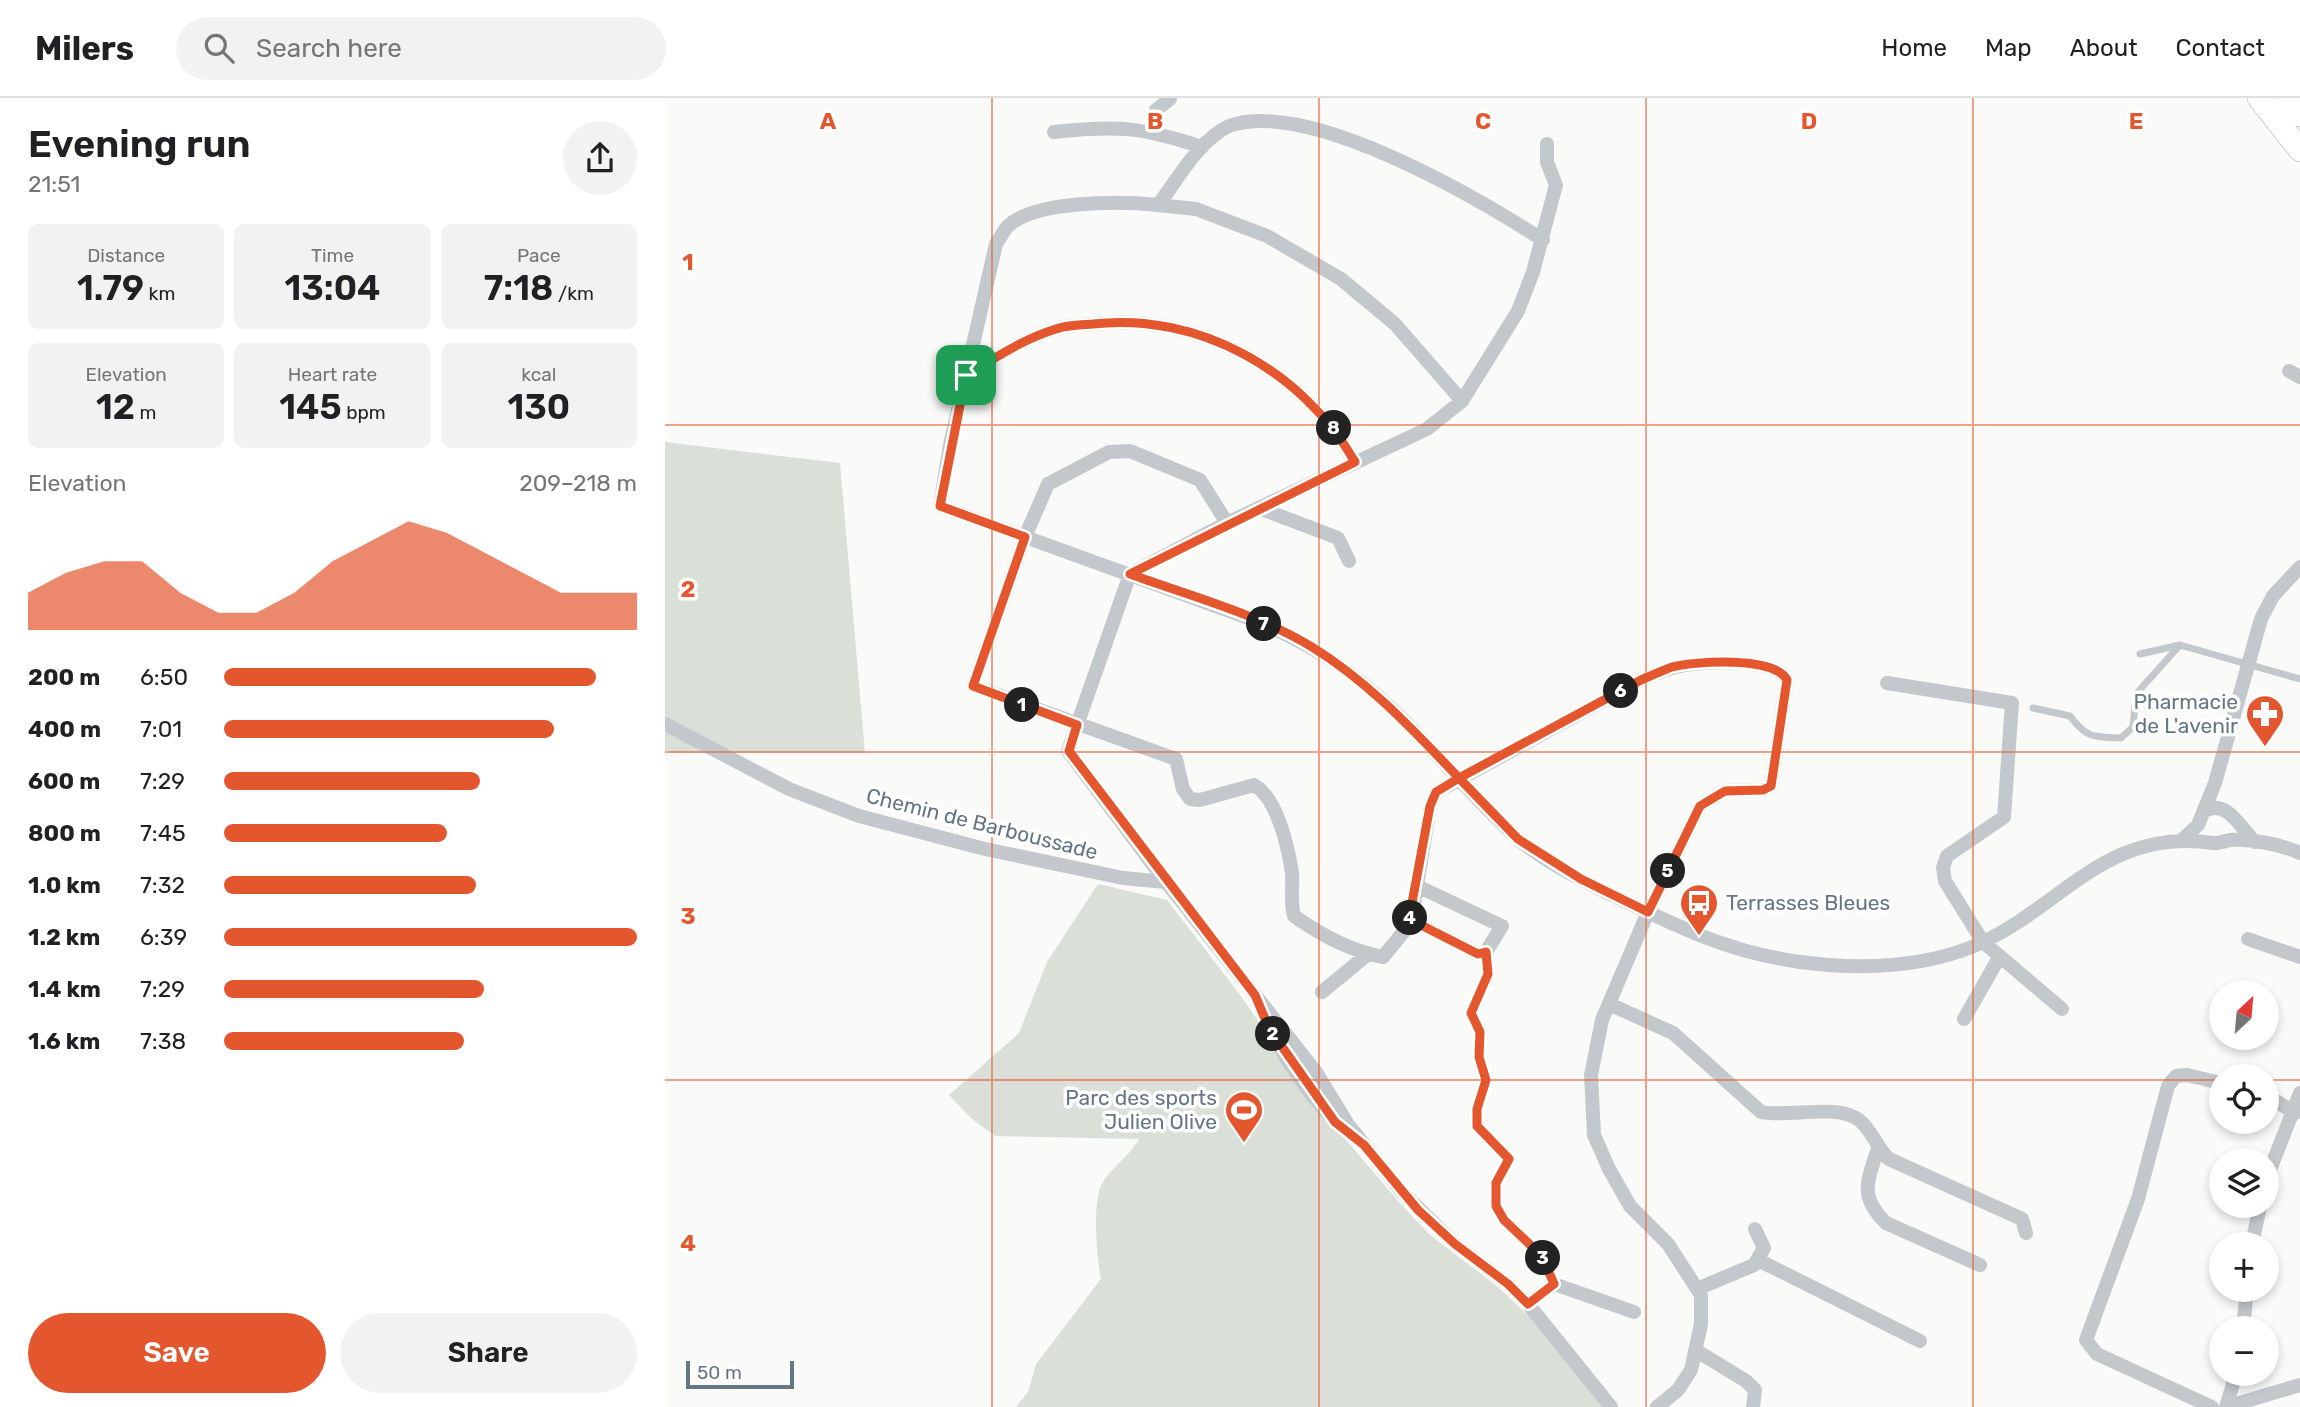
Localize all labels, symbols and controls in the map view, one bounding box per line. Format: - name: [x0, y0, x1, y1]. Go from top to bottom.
- search box: [176, 17, 666, 80]
- text: Milers: [35, 29, 134, 68]
- icon: search: [200, 29, 238, 67]
- text: Search here: [256, 33, 402, 64]
- text: Home: [1881, 34, 1947, 62]
- text: Map: [1985, 34, 2032, 62]
- text: About: [2070, 34, 2138, 62]
- text: Contact: [2176, 34, 2265, 62]
- text: A: [820, 107, 837, 135]
- text: B: [1147, 107, 1163, 135]
- text: C: [1475, 107, 1491, 135]
- text: D: [1801, 107, 1817, 135]
- text: E: [2129, 107, 2143, 135]
- text: Evening run: [28, 121, 251, 167]
- button: share: [563, 121, 637, 195]
- text: 21:51: [28, 170, 80, 198]
- text: Distance: [87, 244, 165, 267]
- text: Time: [311, 244, 354, 267]
- text: Pace: [517, 244, 561, 267]
- text: 1: [682, 248, 694, 276]
- text: 1.79: [77, 267, 144, 309]
- text: 13:04: [285, 267, 380, 309]
- text: 7:18: [484, 267, 553, 309]
- text: km: [144, 282, 175, 305]
- text: /km: [553, 282, 594, 305]
- pin: [936, 345, 996, 405]
- icon: arrive: [947, 356, 985, 394]
- text: Elevation: [85, 363, 167, 386]
- text: Heart rate: [288, 363, 377, 386]
- text: kcal: [521, 363, 556, 386]
- text: 12: [96, 386, 135, 428]
- text: 145: [279, 386, 342, 428]
- text: 130: [507, 386, 570, 428]
- text: m: [135, 401, 156, 424]
- text: bpm: [342, 401, 386, 424]
- pin: 8: [1317, 410, 1351, 446]
- text: 8: [1327, 416, 1340, 439]
- text: Elevation: [28, 469, 127, 497]
- text: 209–218 m: [519, 469, 637, 497]
- text: 2: [681, 575, 695, 603]
- pin: 7: [1247, 606, 1281, 642]
- text: 7: [1258, 612, 1269, 635]
- text: 200 m: [28, 663, 100, 691]
- text: 6:50: [140, 663, 188, 691]
- pin: 6: [1604, 674, 1639, 708]
- text: 6: [1614, 679, 1627, 702]
- pin: 1: [1005, 688, 1039, 722]
- place label: Pharmacie de L'avenir: [2133, 689, 2238, 738]
- text: 1: [1017, 693, 1026, 716]
- pharmacy icon: Pharmacie de L'avenir: [2244, 693, 2286, 748]
- text: 400 m: [28, 715, 101, 743]
- text: 7:01: [140, 715, 182, 743]
- text: 600 m: [28, 767, 100, 795]
- text: 7:29: [140, 767, 185, 795]
- street label: Chemin de Barboussade: [864, 783, 1100, 864]
- text: 800 m: [28, 819, 101, 847]
- text: 7:45: [140, 819, 186, 847]
- pin: 5: [1651, 854, 1685, 888]
- text: 5: [1661, 859, 1674, 882]
- text: 1.0 km: [28, 871, 101, 899]
- text: 7:32: [140, 871, 185, 899]
- bus stop icon: Terrasses Bleues: [1678, 882, 1720, 937]
- place label: Terrasses Bleues: [1726, 890, 1890, 915]
- pin: 4: [1393, 900, 1427, 936]
- text: 3: [680, 902, 696, 930]
- text: 4: [1403, 906, 1416, 929]
- text: 1.2 km: [28, 923, 100, 951]
- text: 6:39: [140, 923, 187, 951]
- text: 1.4 km: [28, 975, 101, 1003]
- text: 7:29: [140, 975, 185, 1003]
- north arrow: [2209, 980, 2279, 1050]
- map controls: [2209, 980, 2279, 1386]
- pin: 2: [1255, 1016, 1291, 1052]
- text: 2: [1266, 1022, 1279, 1045]
- text: 1.6 km: [28, 1027, 100, 1055]
- text: 7:38: [140, 1027, 186, 1055]
- button: locate: [2209, 1064, 2279, 1134]
- place label: Parc des sports Julien Olive: [1065, 1085, 1217, 1134]
- sports icon: Parc des sports Julien Olive: [1223, 1089, 1265, 1144]
- button: layers: [2209, 1148, 2279, 1218]
- text: 4: [680, 1229, 696, 1257]
- button: +: [2209, 1232, 2279, 1302]
- pin: 3: [1525, 1240, 1561, 1276]
- text: 3: [1536, 1246, 1549, 1269]
- button: Save: [28, 1313, 326, 1393]
- button: Share: [340, 1313, 637, 1393]
- button: −: [2209, 1316, 2279, 1386]
- scale bar: [686, 1358, 795, 1390]
- text: 50 m: [697, 1361, 742, 1384]

